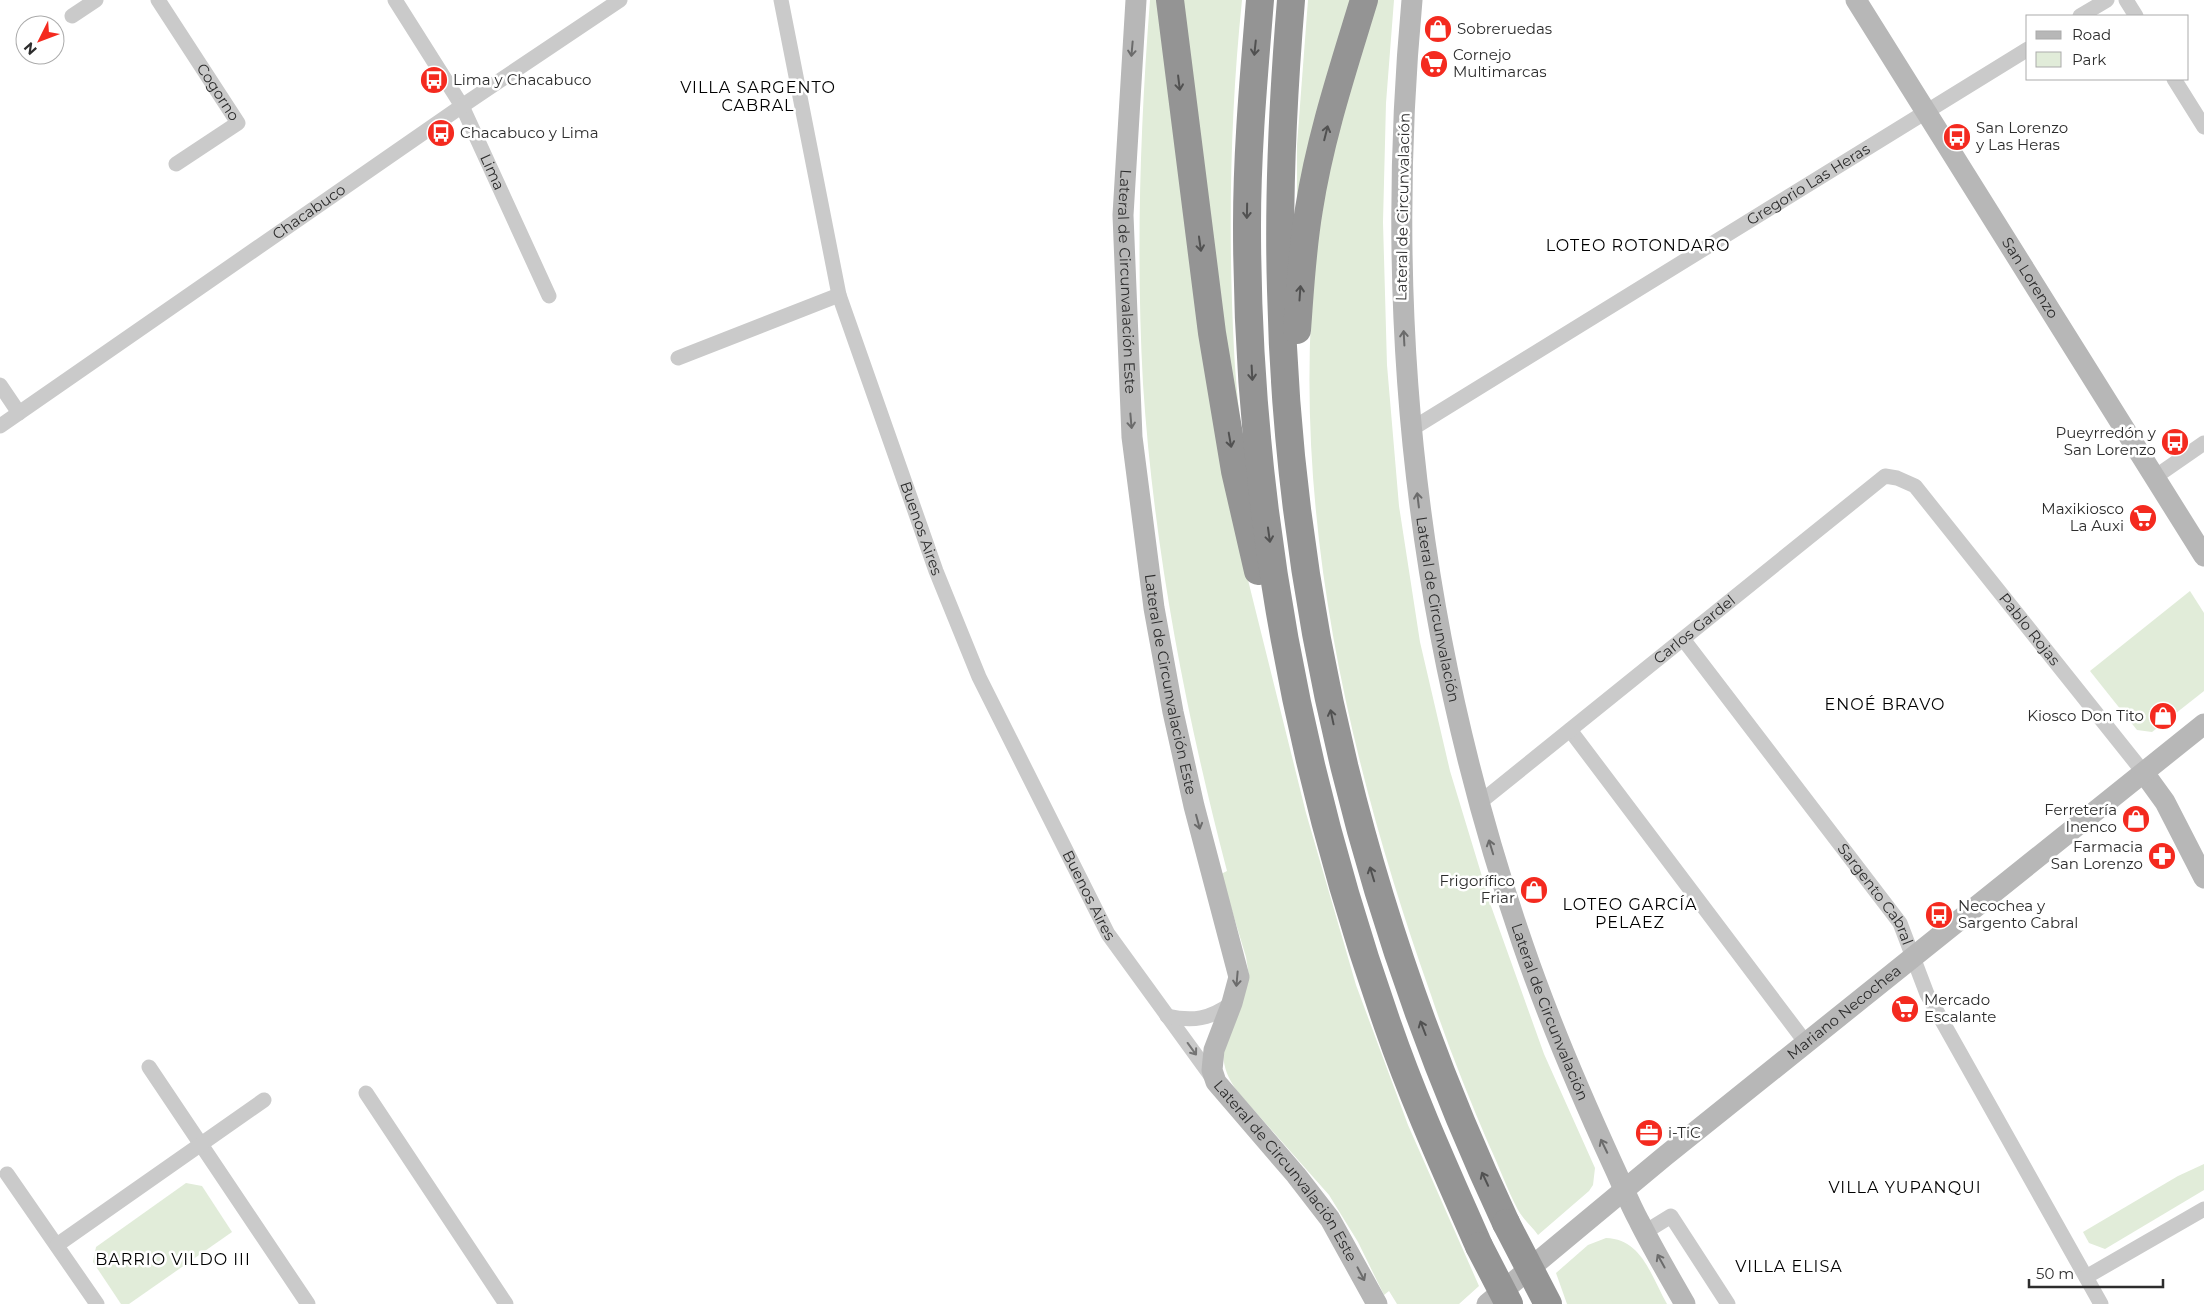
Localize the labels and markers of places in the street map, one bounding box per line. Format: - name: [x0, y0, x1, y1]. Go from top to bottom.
- shop icon: Sobreruedas: [1423, 14, 1453, 44]
- place label: Sobreruedas: [1457, 19, 1552, 38]
- place label: Cornejo Multimarcas: [1453, 45, 1547, 81]
- supermarket icon: Cornejo Multimarcas: [1419, 49, 1449, 79]
- bus stop icon: Lima y Chacabuco: [419, 65, 449, 95]
- place label: Lima y Chacabuco: [453, 70, 592, 89]
- bus stop icon: Chacabuco y Lima: [426, 118, 456, 148]
- place label: San Lorenzo y Las Heras: [1975, 118, 2068, 154]
- bus stop icon: San Lorenzo y Las Heras: [1942, 122, 1972, 152]
- place label: Chacabuco y Lima: [460, 123, 599, 142]
- place label: Pueyrredón y San Lorenzo: [2055, 423, 2157, 459]
- bus stop icon: Pueyrredón y San Lorenzo: [2160, 427, 2190, 457]
- place label: Maxikiosco La Auxi: [2041, 499, 2124, 535]
- supermarket icon: Maxikiosco La Auxi: [2128, 503, 2158, 533]
- shop icon: Kiosco Don Tito: [2148, 701, 2178, 731]
- place label: Kiosco Don Tito: [2027, 706, 2144, 725]
- place label: Ferretería Inenco: [2044, 800, 2117, 836]
- shop icon: Ferretería Inenco: [2121, 804, 2151, 834]
- place label: Farmacia San Lorenzo: [2051, 837, 2143, 873]
- pharmacy icon: Farmacia San Lorenzo: [2147, 841, 2177, 871]
- place label: Frigorífico Friar: [1439, 871, 1515, 907]
- shop icon: Frigorífico Friar: [1519, 875, 1549, 905]
- place label: Necochea y Sargento Cabral: [1958, 896, 2078, 932]
- bus stop icon: Necochea y Sargento Cabral: [1924, 900, 1954, 930]
- place label: Mercado Escalante: [1924, 990, 1996, 1026]
- supermarket icon: Mercado Escalante: [1890, 994, 1920, 1024]
- office icon: i-TiC: [1634, 1118, 1664, 1148]
- place label: i-TiC: [1668, 1123, 1701, 1142]

